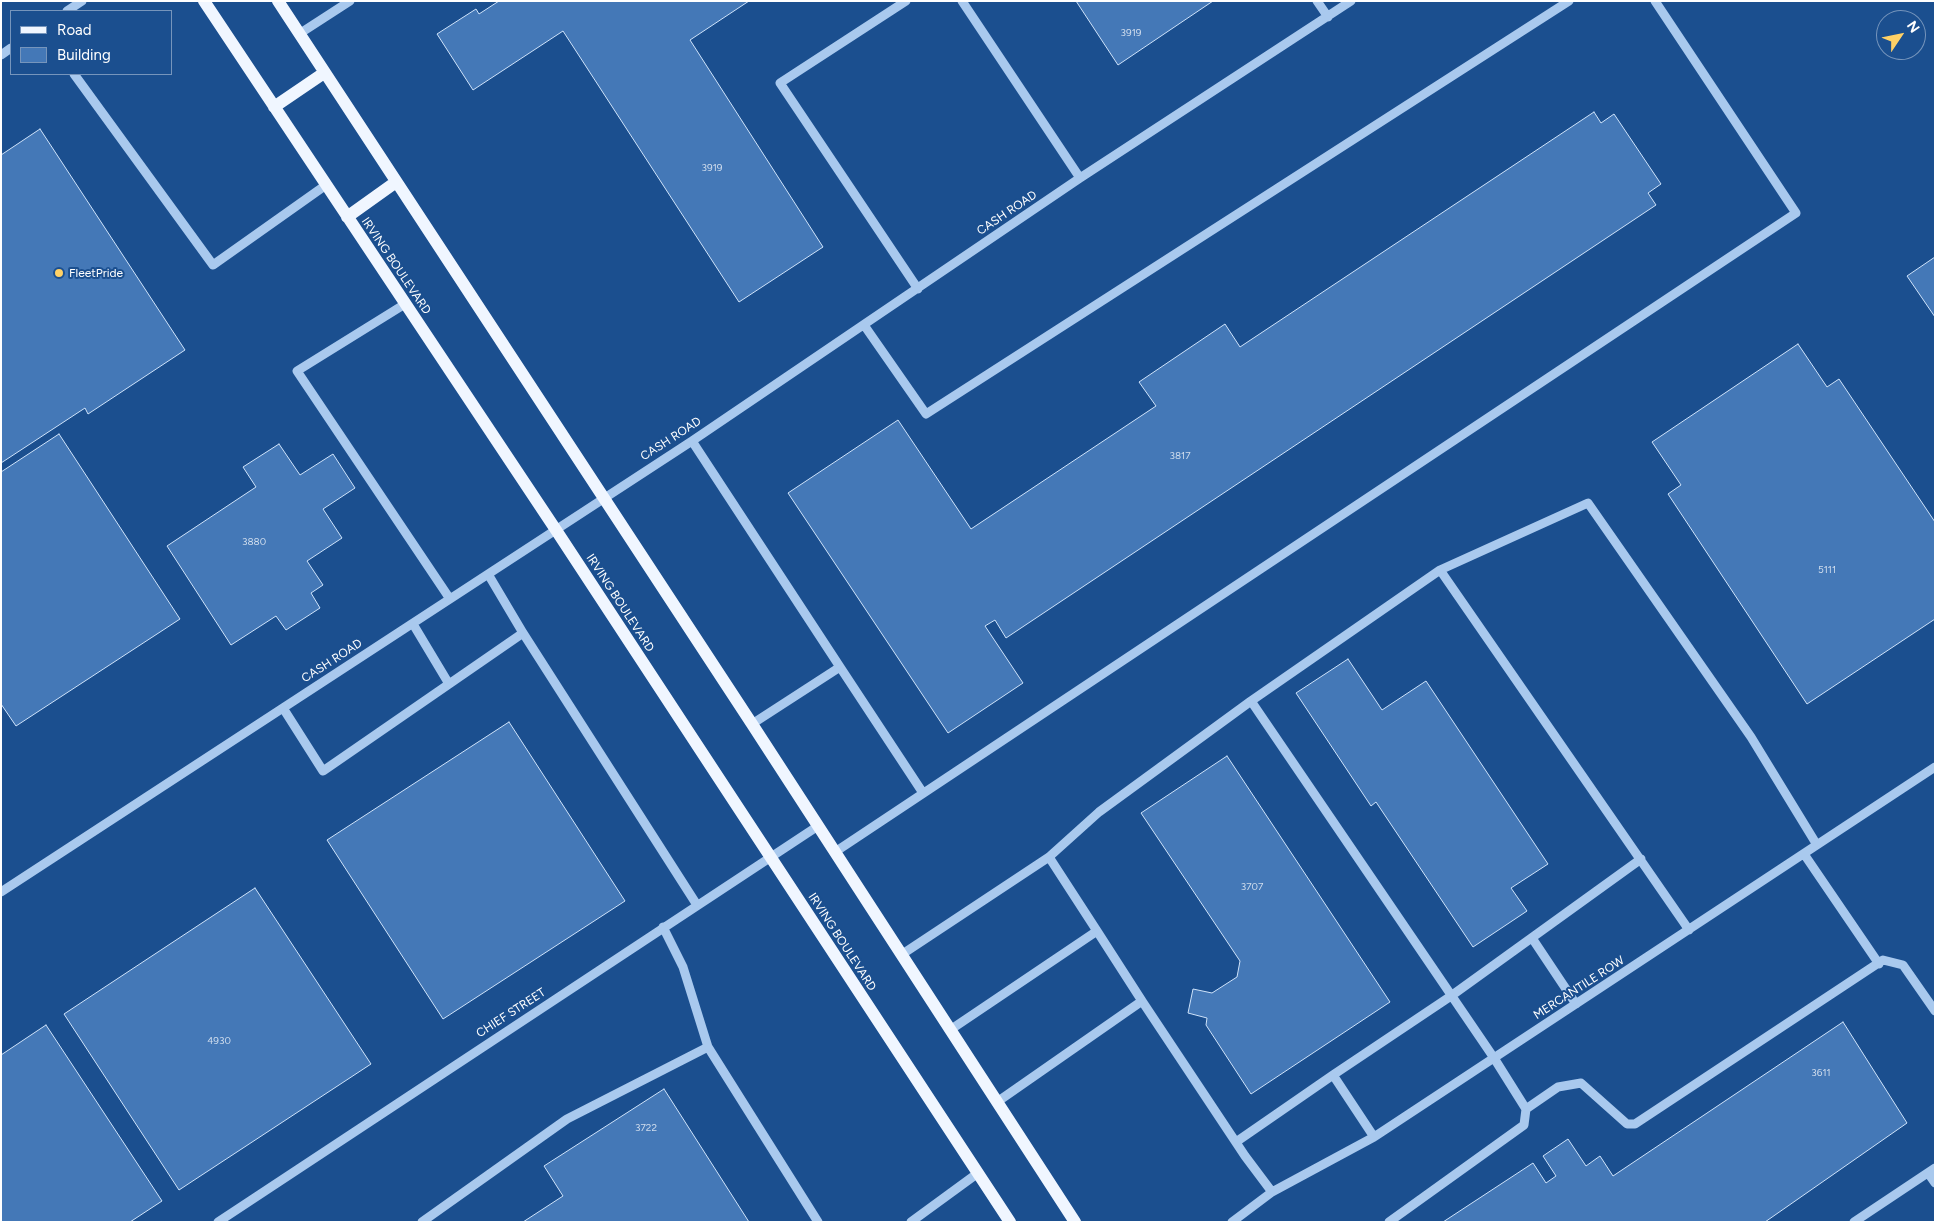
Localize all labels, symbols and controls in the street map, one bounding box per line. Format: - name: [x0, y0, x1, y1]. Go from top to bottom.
- legend: [10, 10, 172, 75]
- north arrow: [1876, 10, 1926, 60]
- text: N: [1903, 18, 1923, 36]
- text: Road: [57, 21, 92, 39]
- house number: 3919: [1121, 27, 1141, 39]
- text: Building: [57, 46, 111, 64]
- house number: 3919: [702, 162, 722, 174]
- street label: CASH ROAD: [974, 188, 1040, 238]
- street label: IRVING BOULEVARD: [358, 215, 434, 317]
- place label: FleetPride: [69, 266, 123, 280]
- marker: FleetPride: [53, 267, 65, 279]
- street label: CASH ROAD: [638, 414, 704, 464]
- house number: 3817: [1169, 450, 1191, 462]
- house number: 3880: [242, 536, 266, 548]
- street label: IRVING BOULEVARD: [583, 551, 657, 655]
- house number: 5111: [1818, 564, 1836, 576]
- street label: CASH ROAD: [299, 636, 365, 686]
- house number: 3707: [1241, 881, 1263, 893]
- street label: IRVING BOULEVARD: [805, 890, 879, 994]
- street label: MERCANTILE ROW: [1531, 953, 1627, 1023]
- street label: CHIEF STREET: [474, 985, 548, 1041]
- house number: 4930: [207, 1035, 231, 1047]
- house number: 3611: [1811, 1067, 1831, 1079]
- house number: 3722: [635, 1122, 657, 1134]

